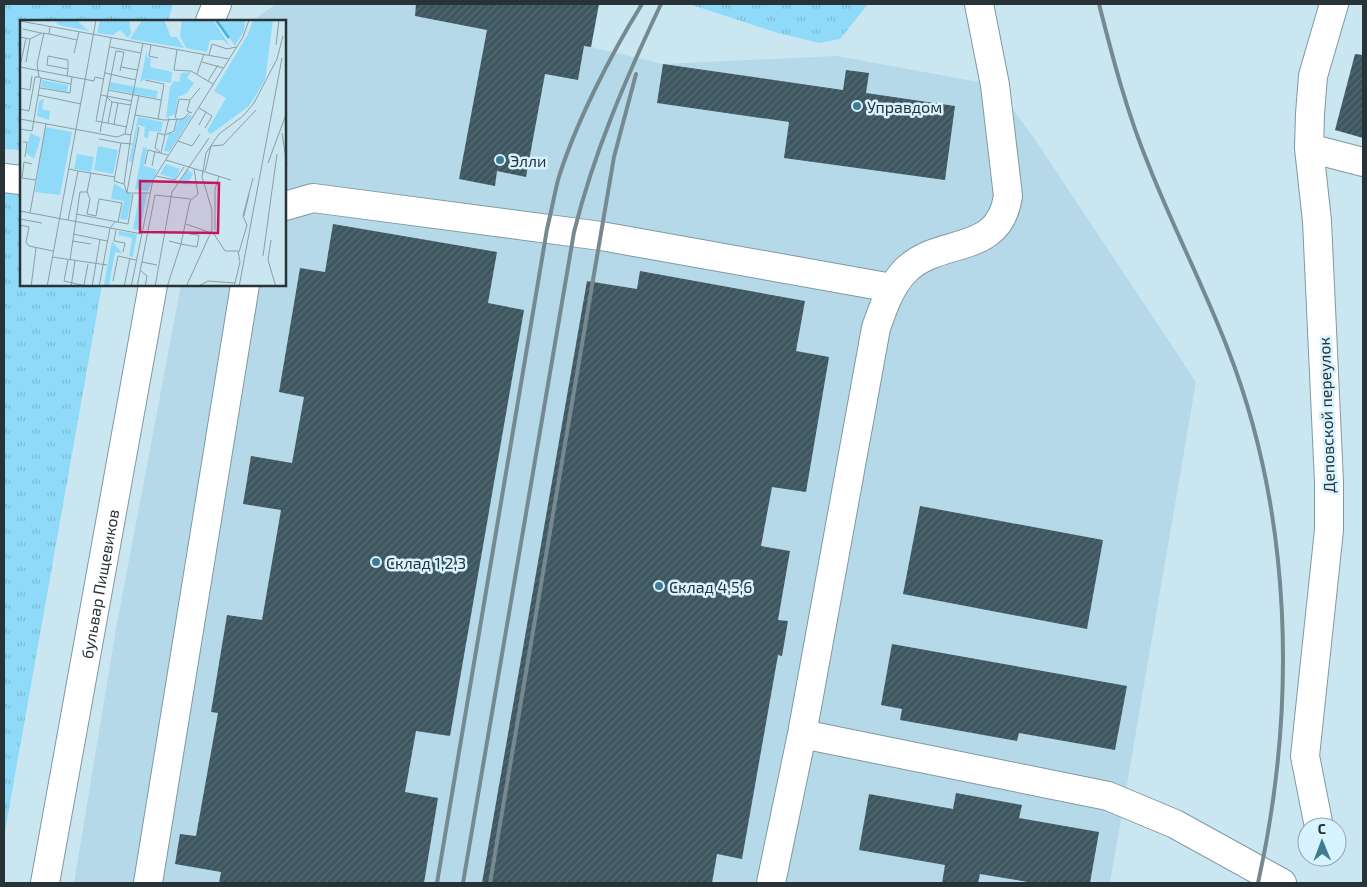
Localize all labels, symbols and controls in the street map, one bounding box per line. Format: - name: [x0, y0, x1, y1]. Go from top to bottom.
- inset map: [20, 20, 286, 286]
- place label: Управдом: [867, 97, 942, 116]
- marker: Управдом: [851, 100, 863, 112]
- place label: Элли: [510, 151, 546, 170]
- marker: Элли: [494, 154, 506, 166]
- street label: Деповской переулок: [1314, 336, 1339, 493]
- street label: бульвар Пищевиков: [76, 507, 122, 660]
- place label: Склад 1,2,3: [386, 553, 466, 572]
- marker: Склад 1,2,3: [370, 556, 382, 568]
- place label: Склад 4,5,6: [669, 577, 752, 596]
- marker: Склад 4,5,6: [653, 580, 665, 592]
- north arrow: [1297, 817, 1347, 867]
- text: С: [1317, 820, 1326, 837]

